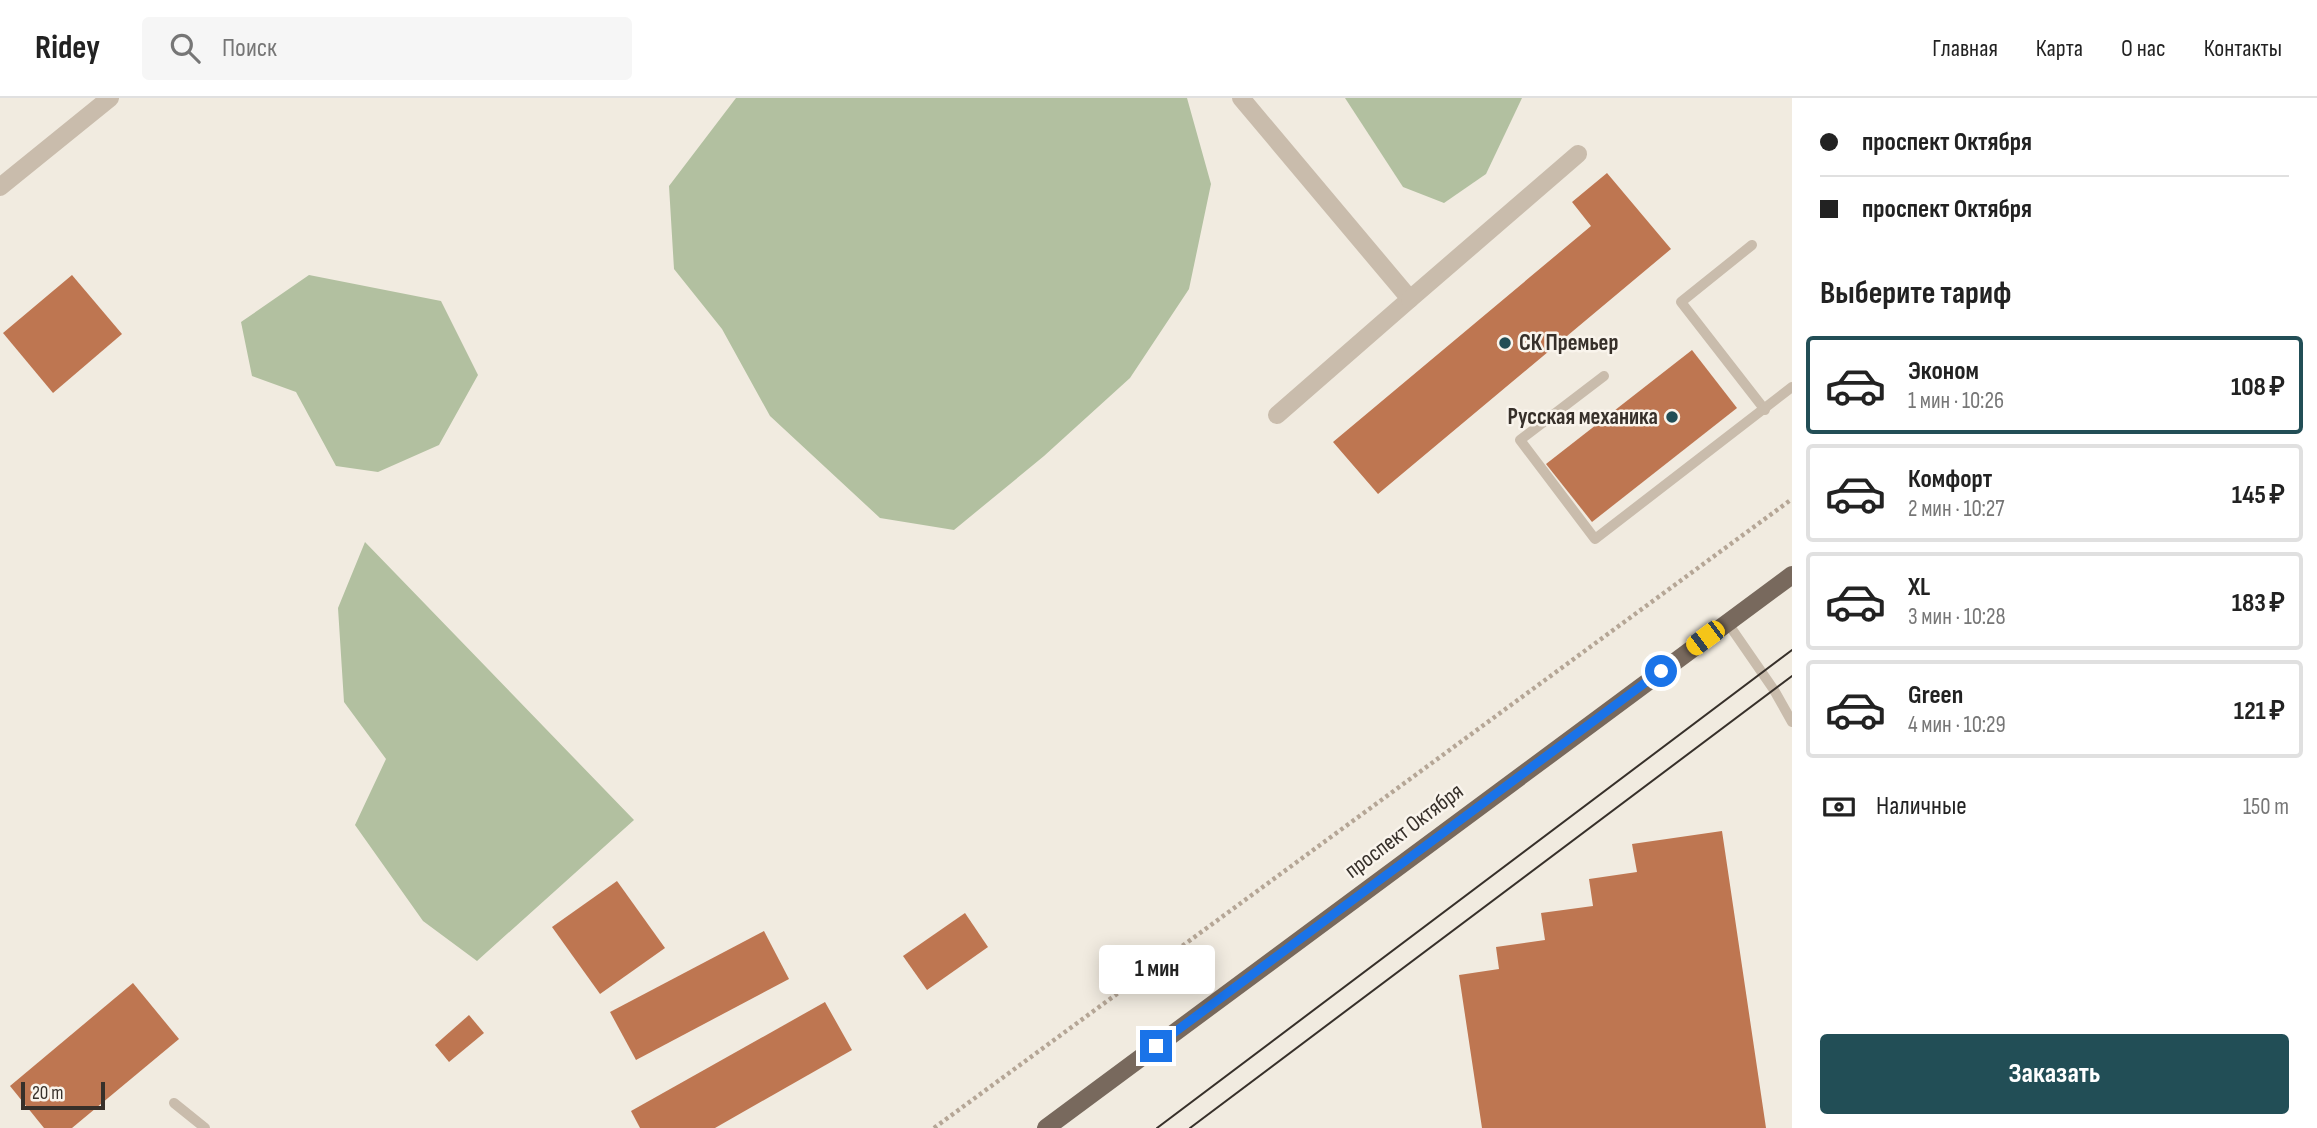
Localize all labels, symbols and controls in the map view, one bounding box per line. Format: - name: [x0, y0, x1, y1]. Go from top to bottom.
- search box: [142, 17, 632, 80]
- text: Ridey: [35, 28, 100, 68]
- icon: search: [166, 29, 204, 67]
- text: Поиск: [222, 33, 277, 64]
- text: Главная: [1932, 34, 1998, 63]
- text: Карта: [2036, 34, 2083, 63]
- text: О нас: [2121, 34, 2166, 63]
- text: Контакты: [2204, 34, 2282, 63]
- text: проспект Октября: [1862, 127, 2032, 158]
- text: проспект Октября: [1862, 194, 2032, 225]
- text: Выберите тариф: [1820, 274, 2011, 313]
- place label: СК Премьер: [1519, 329, 1618, 357]
- marker: СК Премьер: [1497, 335, 1513, 351]
- icon: car: [1824, 354, 1887, 417]
- text: Эконом: [1908, 356, 1979, 387]
- text: 108 ₽: [2231, 372, 2285, 403]
- text: 1 мин · 10:26: [1908, 387, 2004, 415]
- place label: Русская механика: [1508, 403, 1658, 431]
- marker: Русская механика: [1664, 409, 1680, 425]
- icon: car: [1824, 462, 1887, 525]
- text: Комфорт: [1908, 464, 1992, 495]
- text: 145 ₽: [2232, 480, 2285, 511]
- text: 2 мин · 10:27: [1908, 495, 2005, 523]
- icon: car: [1824, 570, 1887, 633]
- text: XL: [1908, 572, 1930, 603]
- text: 183 ₽: [2232, 588, 2285, 619]
- text: 3 мин · 10:28: [1908, 603, 2006, 631]
- car: [1682, 617, 1729, 659]
- route start: [1645, 655, 1677, 687]
- icon: car: [1824, 678, 1887, 741]
- text: Green: [1908, 680, 1963, 711]
- text: 121 ₽: [2234, 696, 2285, 727]
- text: 4 мин · 10:29: [1908, 711, 2006, 739]
- street label: проспект Октября: [1339, 777, 1469, 885]
- icon: cash: [1820, 788, 1858, 826]
- text: Наличные: [1876, 791, 1967, 822]
- text: 150 m: [2243, 793, 2289, 821]
- callout: 1 мин: [1098, 944, 1214, 993]
- text: 1 мин: [1135, 955, 1179, 983]
- route end: [1140, 1030, 1172, 1062]
- button: Заказать: [1820, 1034, 2289, 1114]
- scale bar: [21, 1079, 105, 1111]
- text: 20 m: [32, 1082, 64, 1105]

